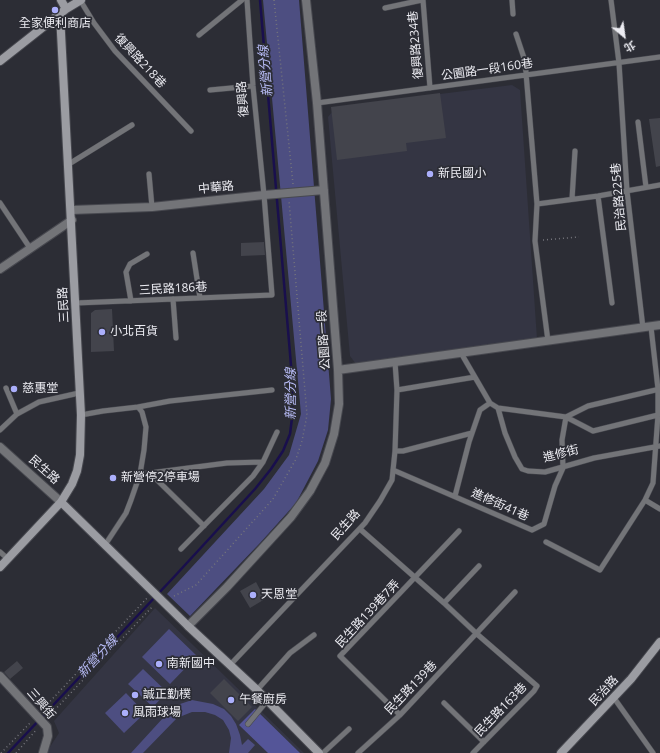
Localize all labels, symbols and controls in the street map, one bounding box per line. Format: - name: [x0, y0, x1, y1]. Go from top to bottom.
- marker: 全家便利商店: [50, 5, 60, 15]
- street label: 復興路234巷: [406, 10, 426, 80]
- north arrow: [604, 16, 644, 56]
- place label: 全家便利商店: [19, 17, 91, 31]
- street label: 復興路218巷: [111, 31, 169, 91]
- text: 北: [622, 38, 639, 56]
- water label: 新營分線: [256, 44, 276, 98]
- street label: 公園路一段160巷: [440, 56, 534, 84]
- street label: 復興路: [234, 80, 252, 118]
- street label: 民治路225巷: [609, 162, 629, 232]
- place label: 新民國小: [438, 167, 486, 181]
- marker: 新民國小: [425, 169, 435, 179]
- street label: 中華路: [197, 179, 235, 197]
- street label: 三民路186巷: [138, 280, 208, 298]
- street label: 三民路: [56, 287, 72, 323]
- street label: 公園路一段: [315, 310, 333, 370]
- place label: 小北百貨: [110, 325, 158, 339]
- marker: 小北百貨: [97, 327, 107, 337]
- water label: 新營分線: [283, 368, 299, 420]
- place label: 慈惠堂: [22, 382, 58, 396]
- marker: 慈惠堂: [9, 384, 19, 394]
- street label: 進修街: [542, 443, 580, 465]
- street label: 民生路: [26, 453, 62, 487]
- place label: 新營停2停車場: [121, 471, 200, 485]
- marker: 新營停2停車場: [108, 473, 118, 483]
- street label: 進修街41巷: [469, 486, 531, 524]
- street label: 民生路: [329, 507, 363, 543]
- street label: 民生路139巷7弄: [333, 577, 403, 651]
- place label: 天恩堂: [261, 588, 297, 602]
- marker: 天恩堂: [248, 590, 258, 600]
- water label: 新營分線: [75, 633, 121, 681]
- place label: 南新國中: [167, 657, 215, 671]
- street label: 民生路139巷: [382, 658, 440, 718]
- marker: 南新國中: [154, 659, 164, 669]
- street label: 民治路: [586, 673, 622, 709]
- street label: 民生路163巷: [472, 680, 530, 740]
- street label: 三興街: [24, 686, 58, 722]
- place label: 誠正勤樸: [143, 688, 191, 702]
- marker: 誠正勤樸: [130, 690, 140, 700]
- place label: 午餐廚房: [239, 693, 287, 707]
- marker: 午餐廚房: [226, 695, 236, 705]
- place label: 風雨球場: [133, 706, 181, 720]
- marker: 風雨球場: [120, 708, 130, 718]

